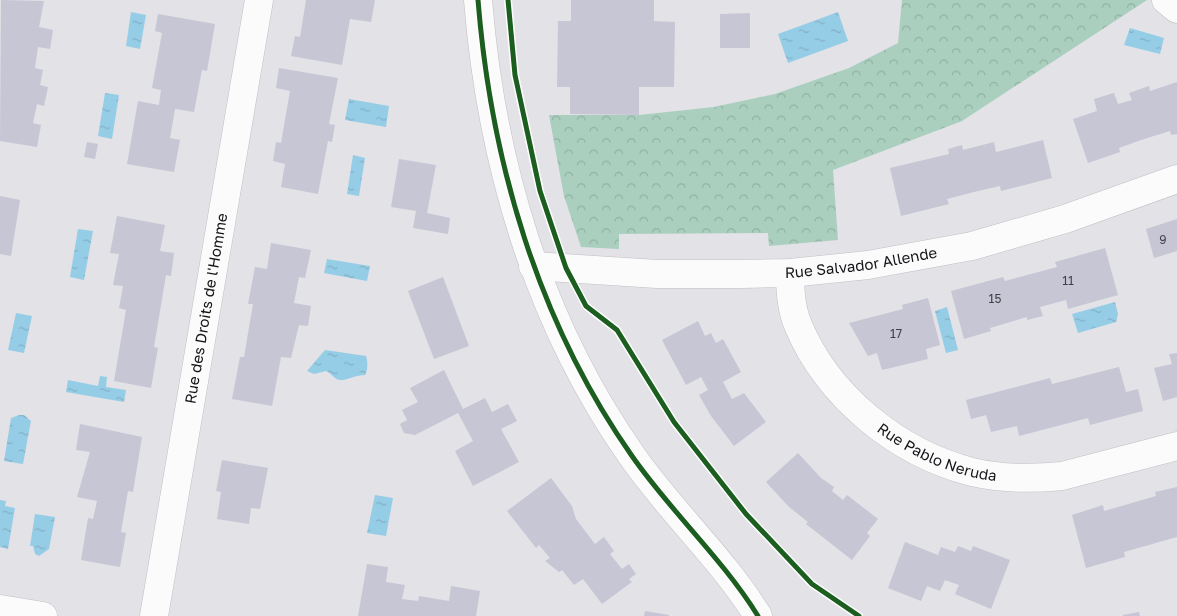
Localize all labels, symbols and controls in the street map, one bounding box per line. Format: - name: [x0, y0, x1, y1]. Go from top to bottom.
- street label: Rue des Droits de l'Homme: [180, 211, 231, 405]
- house number: 9: [1159, 232, 1167, 247]
- street label: Rue Salvador Allende: [785, 243, 939, 281]
- house number: 11: [1062, 273, 1074, 288]
- house number: 15: [989, 291, 1001, 306]
- house number: 17: [890, 326, 902, 341]
- street label: Rue Pablo Neruda: [874, 419, 998, 484]

